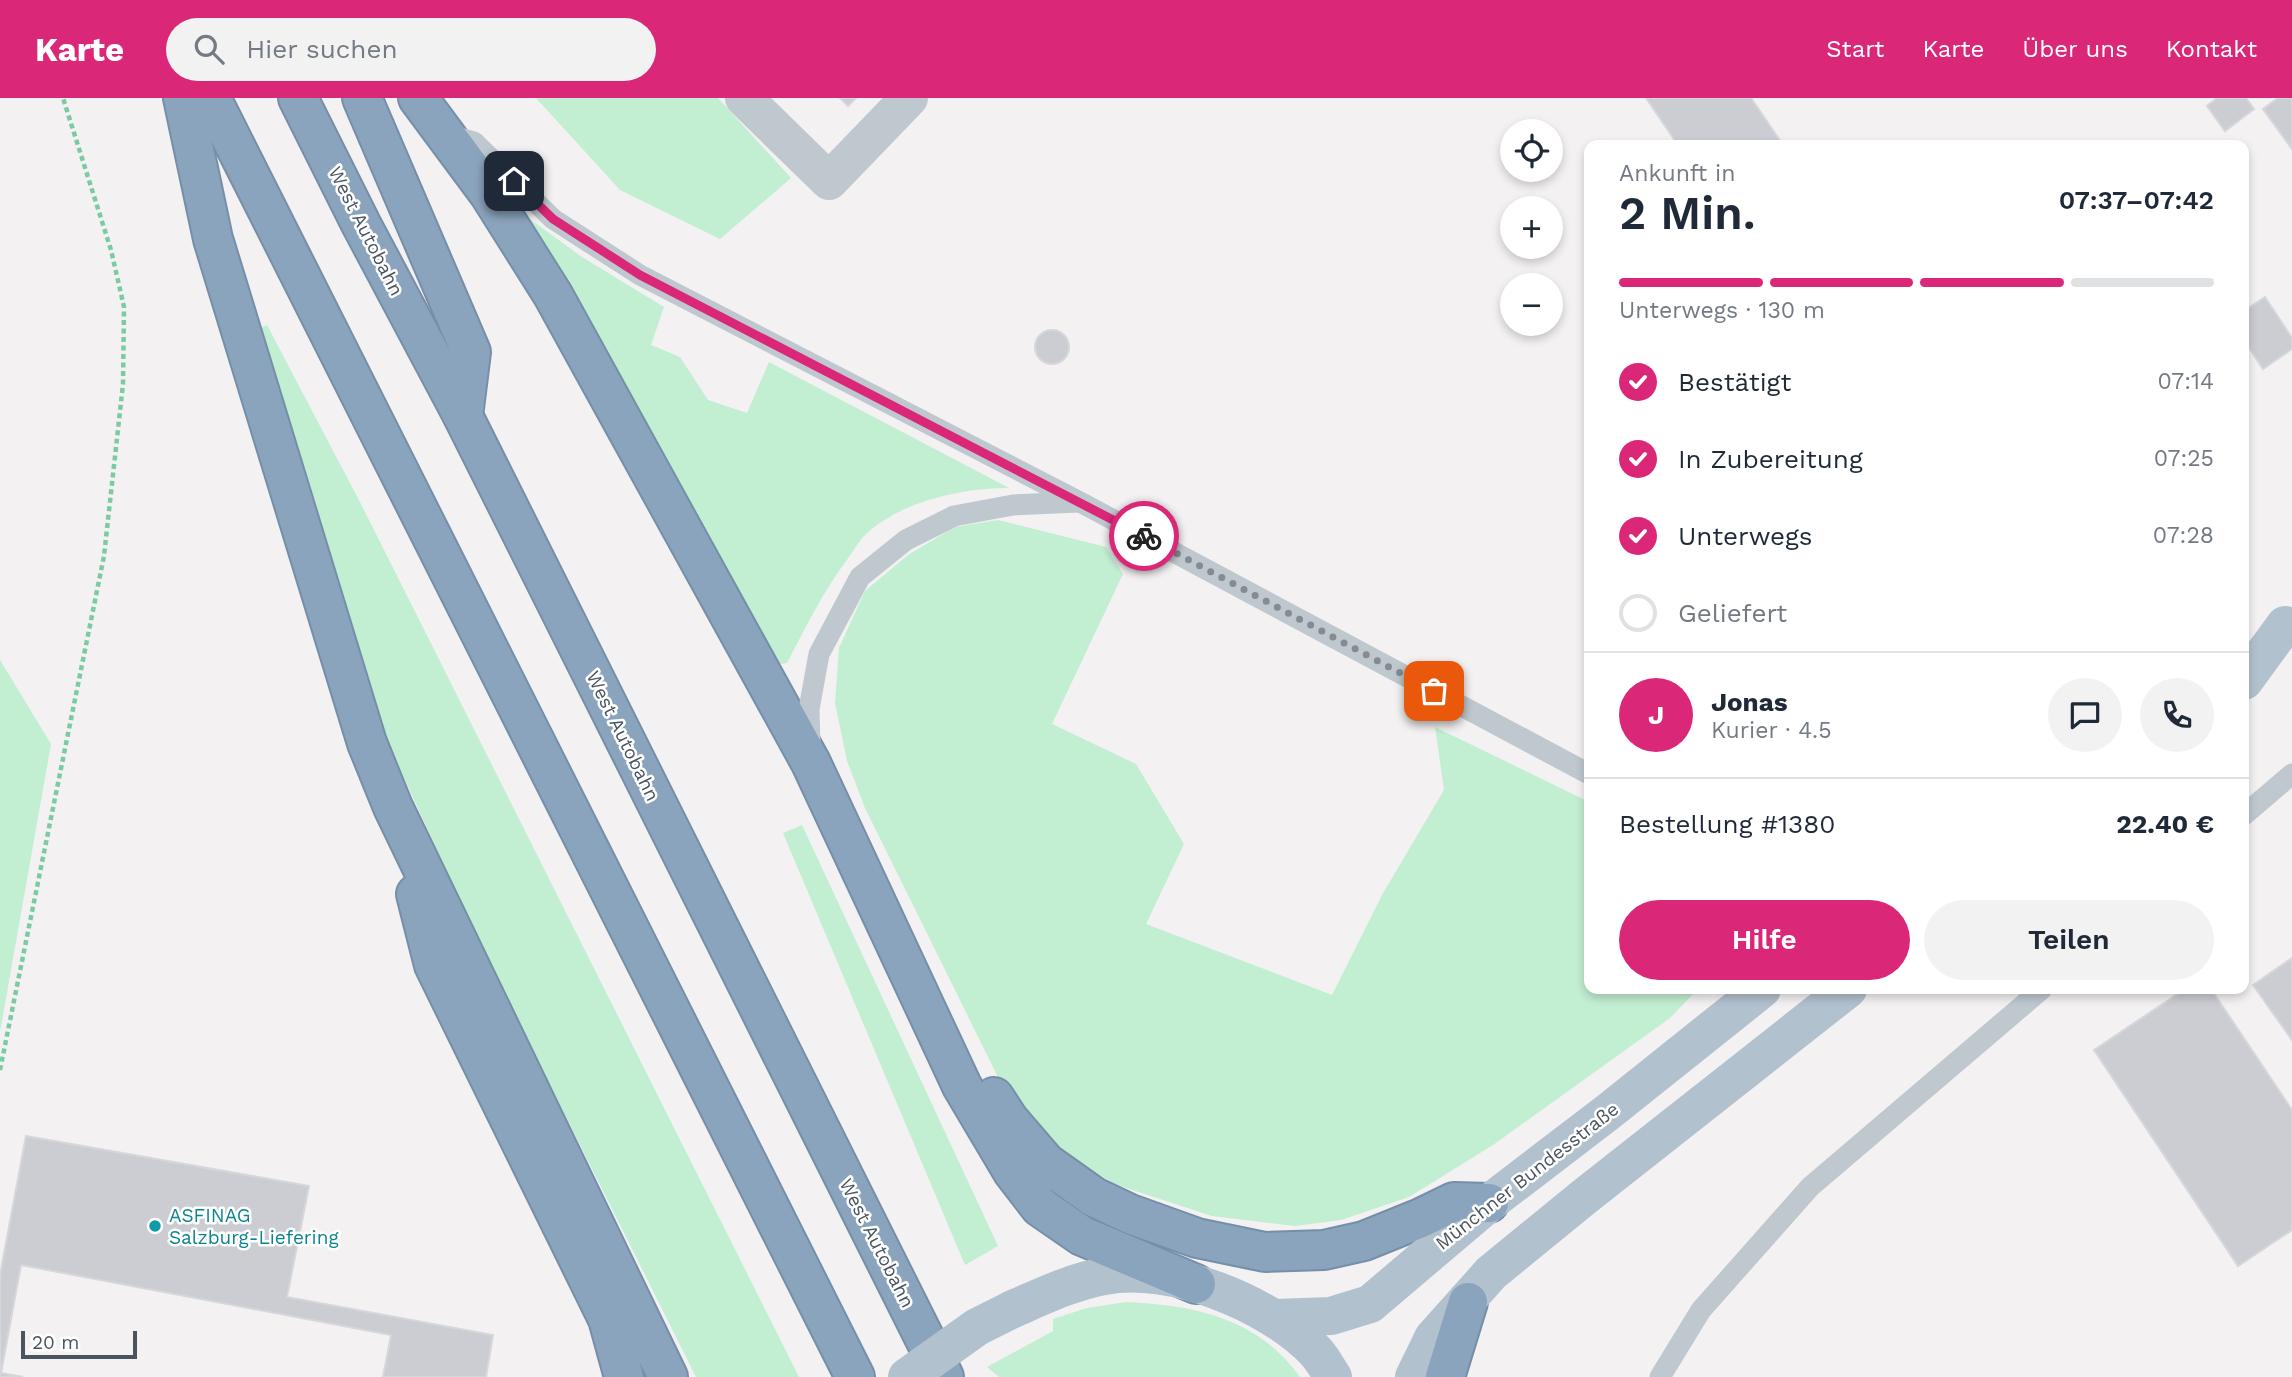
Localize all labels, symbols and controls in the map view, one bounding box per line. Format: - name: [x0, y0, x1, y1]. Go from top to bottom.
- search box: [166, 18, 656, 81]
- text: Karte: [35, 30, 124, 69]
- icon: search: [190, 30, 228, 68]
- text: Hier suchen: [246, 34, 398, 64]
- text: Start: [1826, 35, 1884, 63]
- text: Karte: [1922, 35, 1984, 63]
- text: Über uns: [2022, 35, 2128, 63]
- text: Kontakt: [2166, 35, 2257, 63]
- map controls: [1500, 119, 1563, 336]
- button: locate: [1500, 119, 1563, 182]
- pin: [484, 151, 544, 211]
- text: Ankunft in: [1619, 160, 1735, 187]
- icon: home: [495, 162, 533, 200]
- street label: West Autobahn: [324, 163, 408, 299]
- text: 07:37–07:42: [2059, 185, 2214, 215]
- text: 2 Min.: [1619, 186, 1756, 240]
- button: +: [1500, 196, 1563, 259]
- button: −: [1500, 273, 1563, 336]
- text: Unterwegs · 130 m: [1619, 297, 1825, 324]
- icon: check: [1619, 363, 1657, 401]
- text: Bestätigt: [1678, 367, 1791, 397]
- text: 07:14: [2157, 368, 2214, 395]
- icon: check: [1619, 440, 1657, 478]
- text: In Zubereitung: [1678, 444, 1863, 474]
- text: 07:25: [2154, 445, 2214, 472]
- courier: [1109, 501, 1179, 571]
- icon: bike: [1125, 517, 1163, 555]
- icon: check: [1619, 517, 1657, 555]
- text: Unterwegs: [1678, 521, 1813, 551]
- text: 07:28: [2153, 522, 2214, 549]
- text: Geliefert: [1678, 598, 1787, 628]
- pin: [1404, 661, 1464, 721]
- street label: West Autobahn: [582, 667, 664, 805]
- icon: bag: [1415, 672, 1453, 710]
- button: chat: [2048, 678, 2122, 752]
- button: phone: [2140, 678, 2214, 752]
- text: Jonas: [1711, 687, 1788, 717]
- text: J: [1648, 700, 1664, 730]
- text: Kurier · 4.5: [1711, 717, 1832, 744]
- text: Bestellung #1380: [1619, 809, 1835, 839]
- text: 22.40 €: [2116, 809, 2214, 839]
- button: Hilfe: [1619, 900, 1910, 980]
- button: Teilen: [1924, 900, 2214, 980]
- street label: Münchner Bundesstraße: [1431, 1097, 1623, 1255]
- street label: West Autobahn: [835, 1175, 919, 1311]
- place label: ASFINAG Salzburg-Liefering: [169, 1204, 339, 1249]
- marker: ASFINAG Salzburg-Liefering: [147, 1218, 163, 1234]
- scale bar: [21, 1328, 136, 1360]
- text: 20 m: [32, 1331, 79, 1354]

